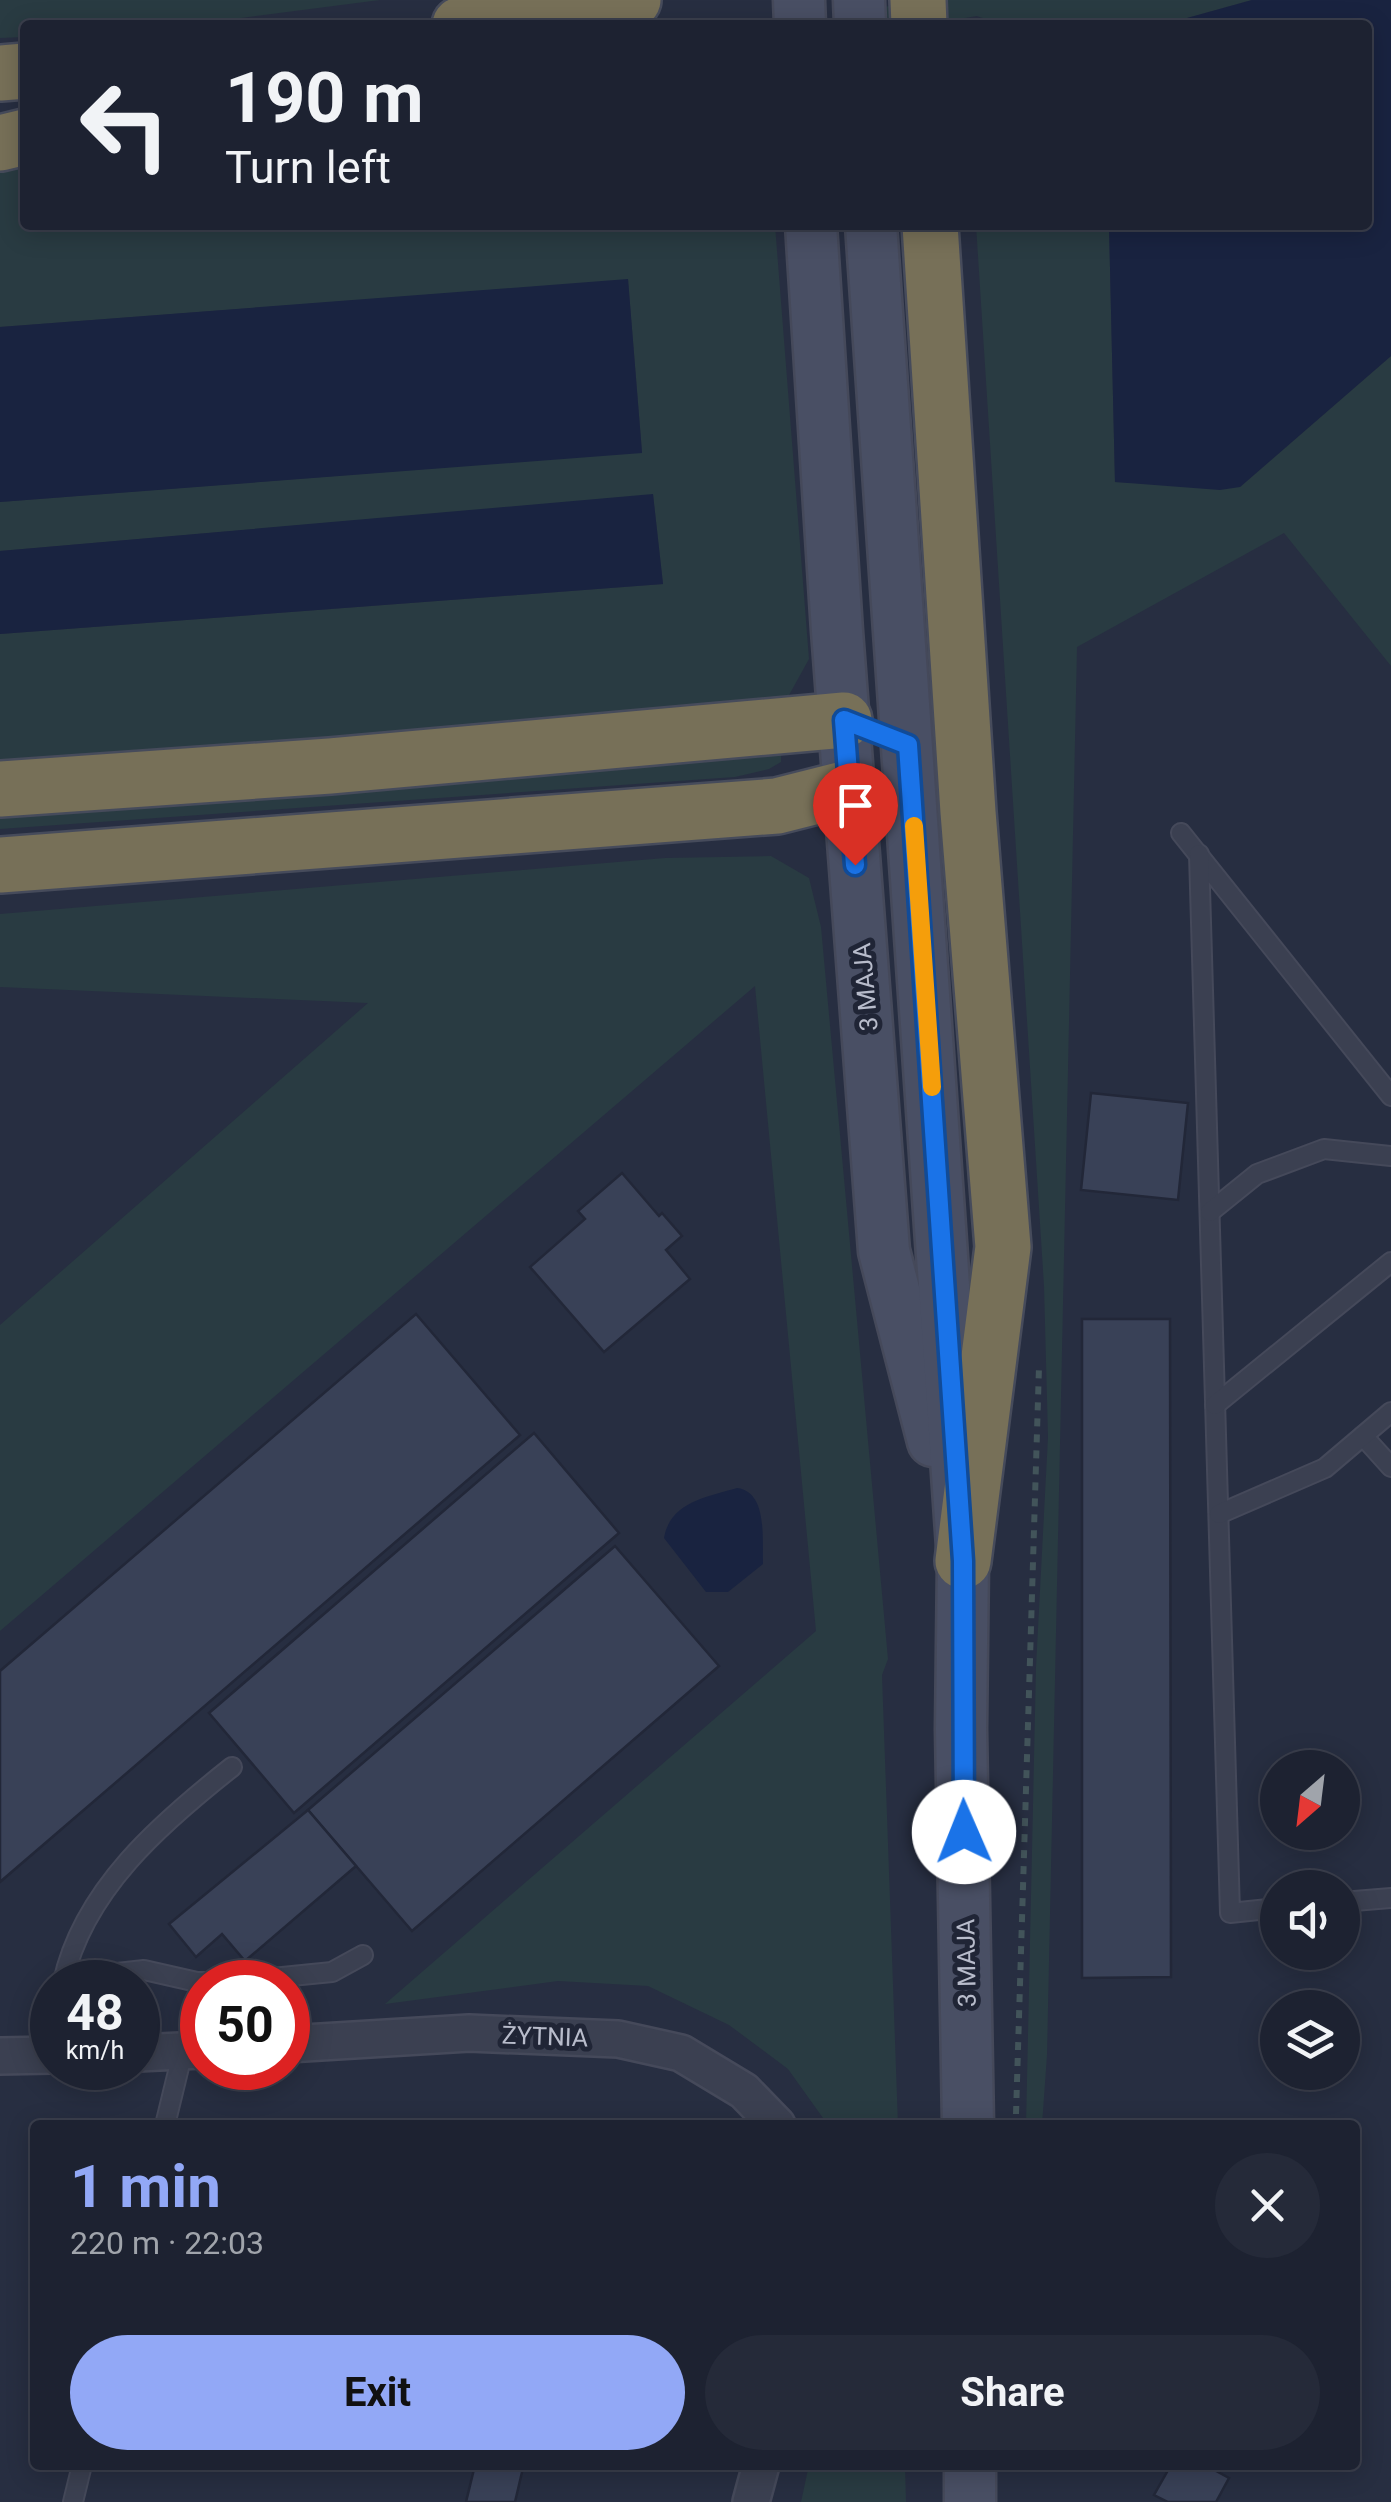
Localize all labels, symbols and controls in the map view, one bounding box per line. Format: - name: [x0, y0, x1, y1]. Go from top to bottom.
- text: 190 m: [225, 57, 424, 139]
- icon: left: [60, 60, 190, 190]
- text: Turn left: [225, 141, 391, 194]
- pin: [813, 763, 898, 866]
- icon: arrive: [828, 778, 883, 833]
- street label: 3 MAJA: [847, 942, 884, 1032]
- north arrow: [1260, 1750, 1360, 1850]
- map controls: [1260, 1750, 1360, 2090]
- position arrow: [912, 1780, 1016, 1884]
- button: sound: [1260, 1870, 1360, 1970]
- street label: 3 MAJA: [951, 1919, 982, 2007]
- speed limit sign: 50: [180, 1960, 310, 2090]
- text: 48: [66, 1984, 124, 2042]
- button: layers: [1260, 1990, 1360, 2090]
- street label: ŻYTNIA: [501, 2021, 589, 2052]
- text: km/h: [66, 2036, 124, 2065]
- text: 1 min: [70, 2151, 221, 2222]
- button: close: [1215, 2153, 1320, 2258]
- text: 220 m · 22:03: [70, 2224, 264, 2262]
- button: Exit: [70, 2335, 685, 2450]
- button: Share: [705, 2335, 1320, 2450]

